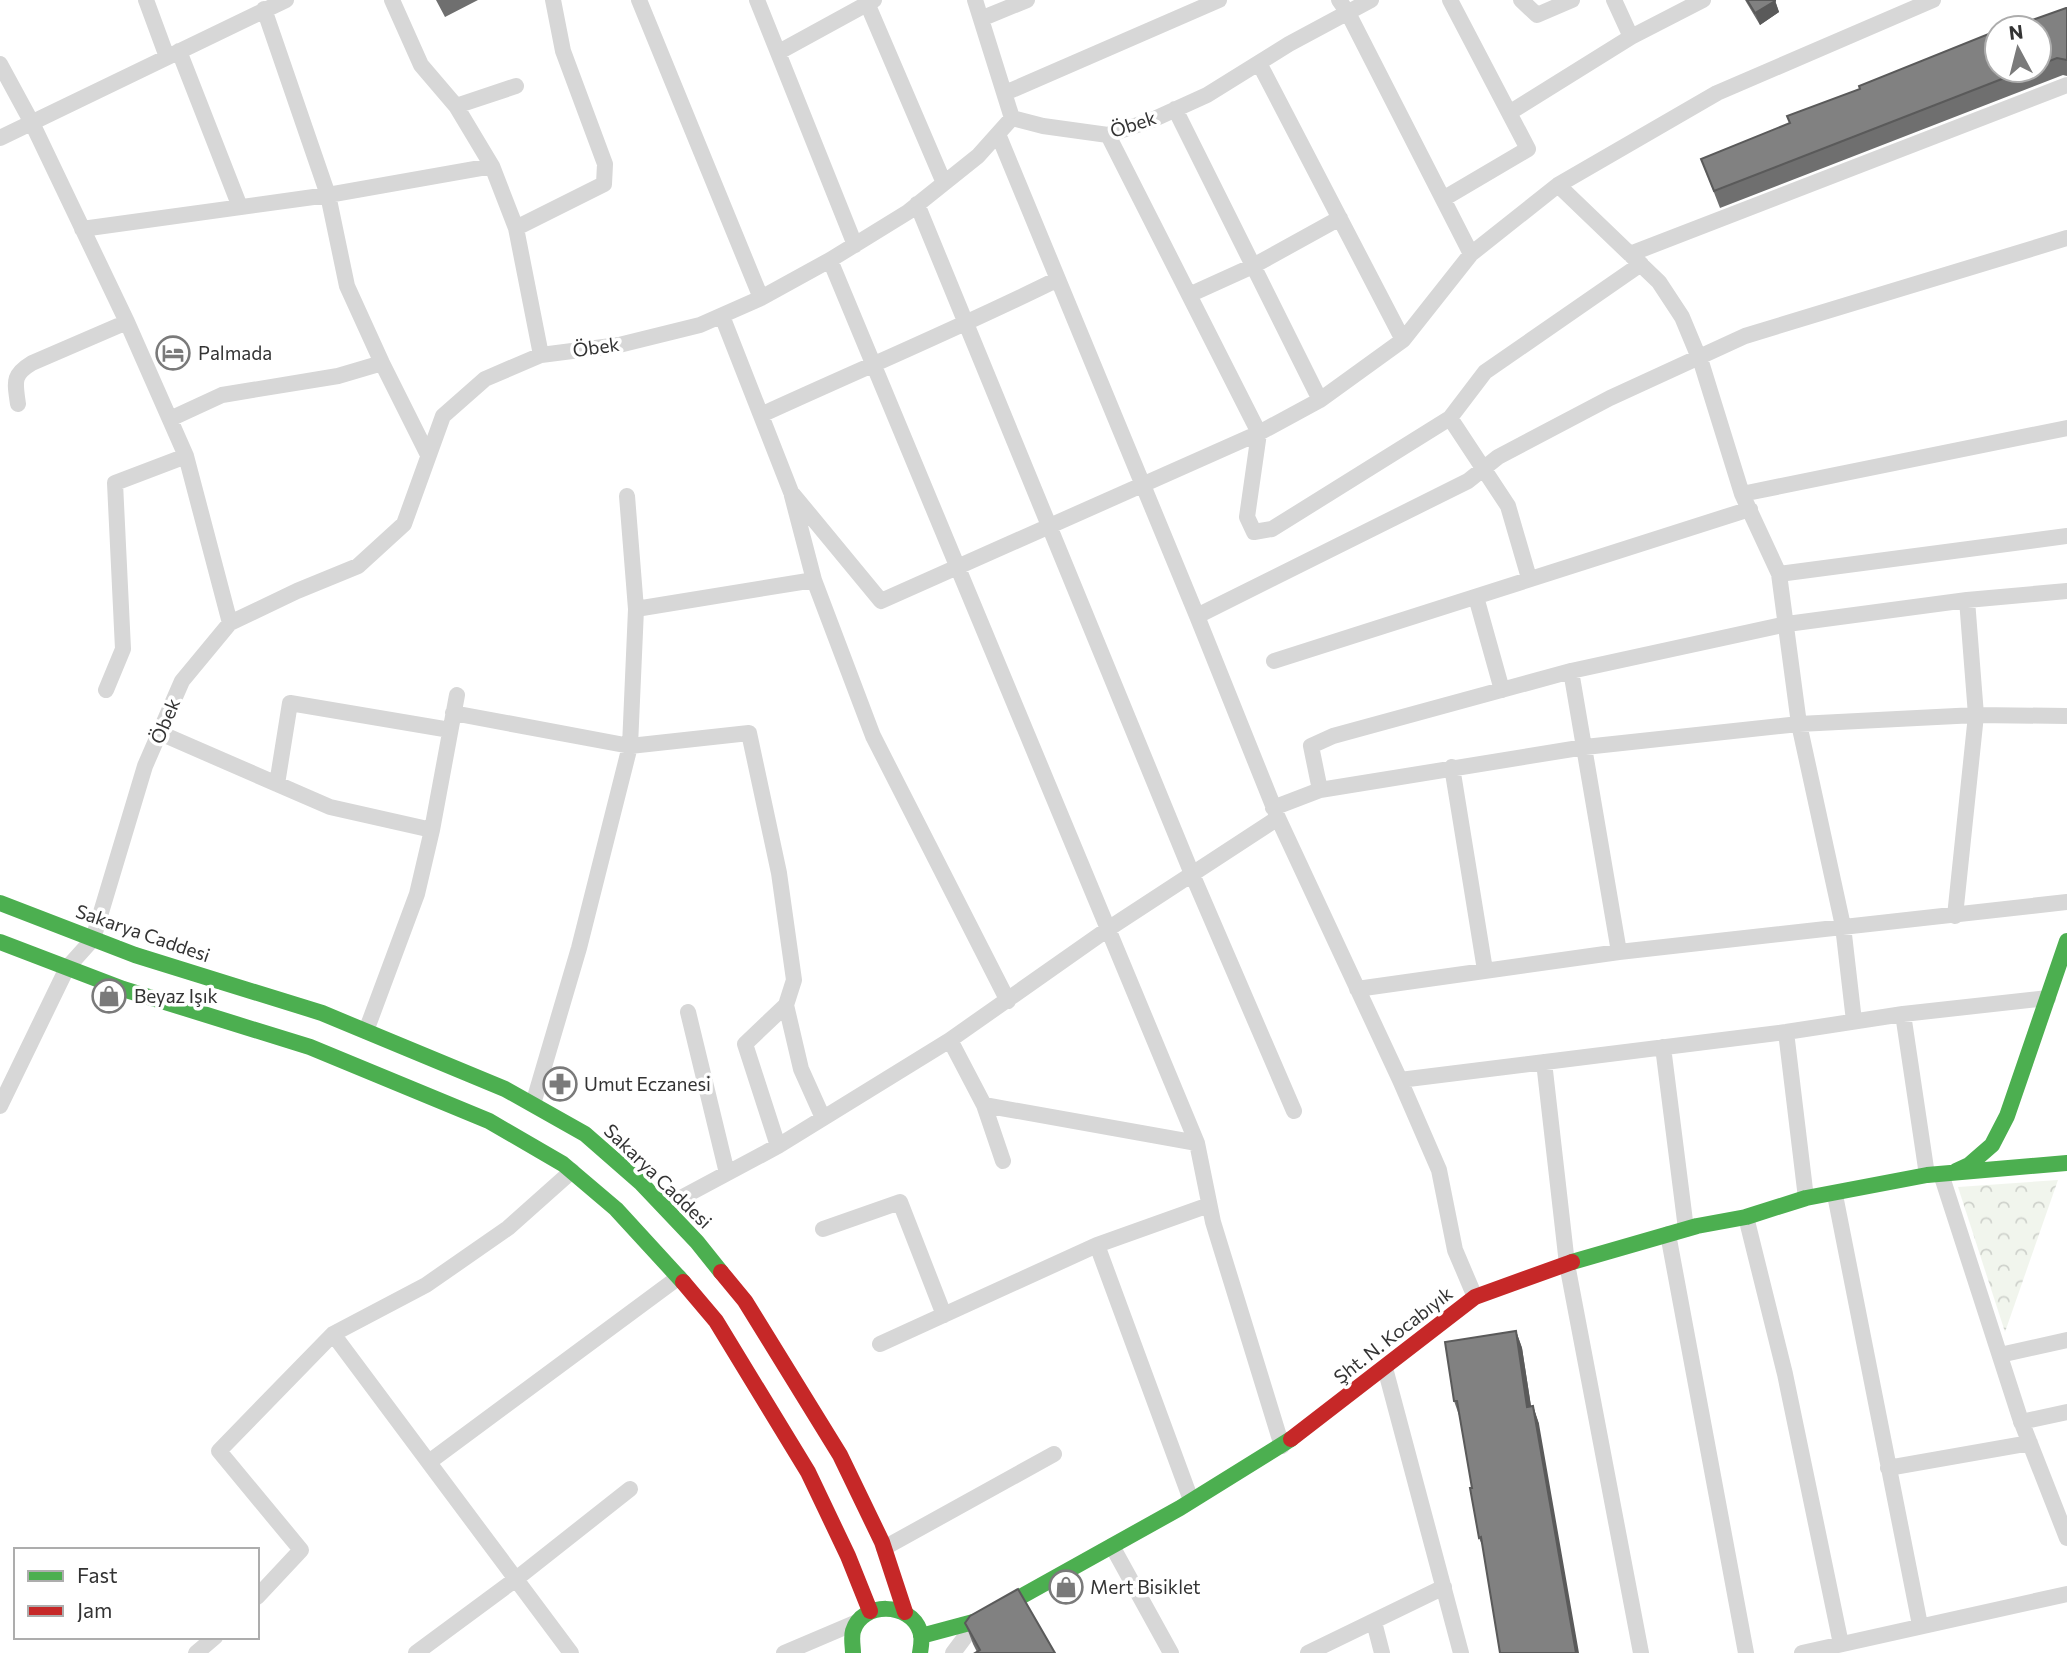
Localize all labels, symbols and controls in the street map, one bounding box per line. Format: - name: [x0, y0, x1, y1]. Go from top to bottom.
- north arrow: [1983, 14, 2053, 84]
- text: N: [2007, 19, 2024, 44]
- street label: Öbek: [1107, 105, 1159, 142]
- street label: Öbek: [571, 332, 621, 361]
- hotel icon: Palmada: [154, 334, 192, 372]
- place label: Palmada: [198, 341, 272, 364]
- street label: Öbek: [145, 695, 184, 747]
- street label: Sakarya Caddesi: [73, 899, 213, 966]
- shop icon: Beyaz Işık: [90, 977, 128, 1015]
- place label: Beyaz Işık: [134, 984, 218, 1007]
- pharmacy icon: Umut Eczanesi: [541, 1065, 579, 1103]
- place label: Umut Eczanesi: [584, 1072, 711, 1095]
- street label: Sakarya Caddesi: [600, 1119, 717, 1233]
- street label: Şht. N. Kocabıyık: [1329, 1281, 1457, 1388]
- legend: [14, 1548, 259, 1639]
- text: Fast: [77, 1562, 118, 1587]
- shop icon: Mert Bisiklet: [1047, 1568, 1085, 1606]
- place label: Mert Bisiklet: [1090, 1575, 1201, 1598]
- text: Jam: [77, 1597, 112, 1622]

